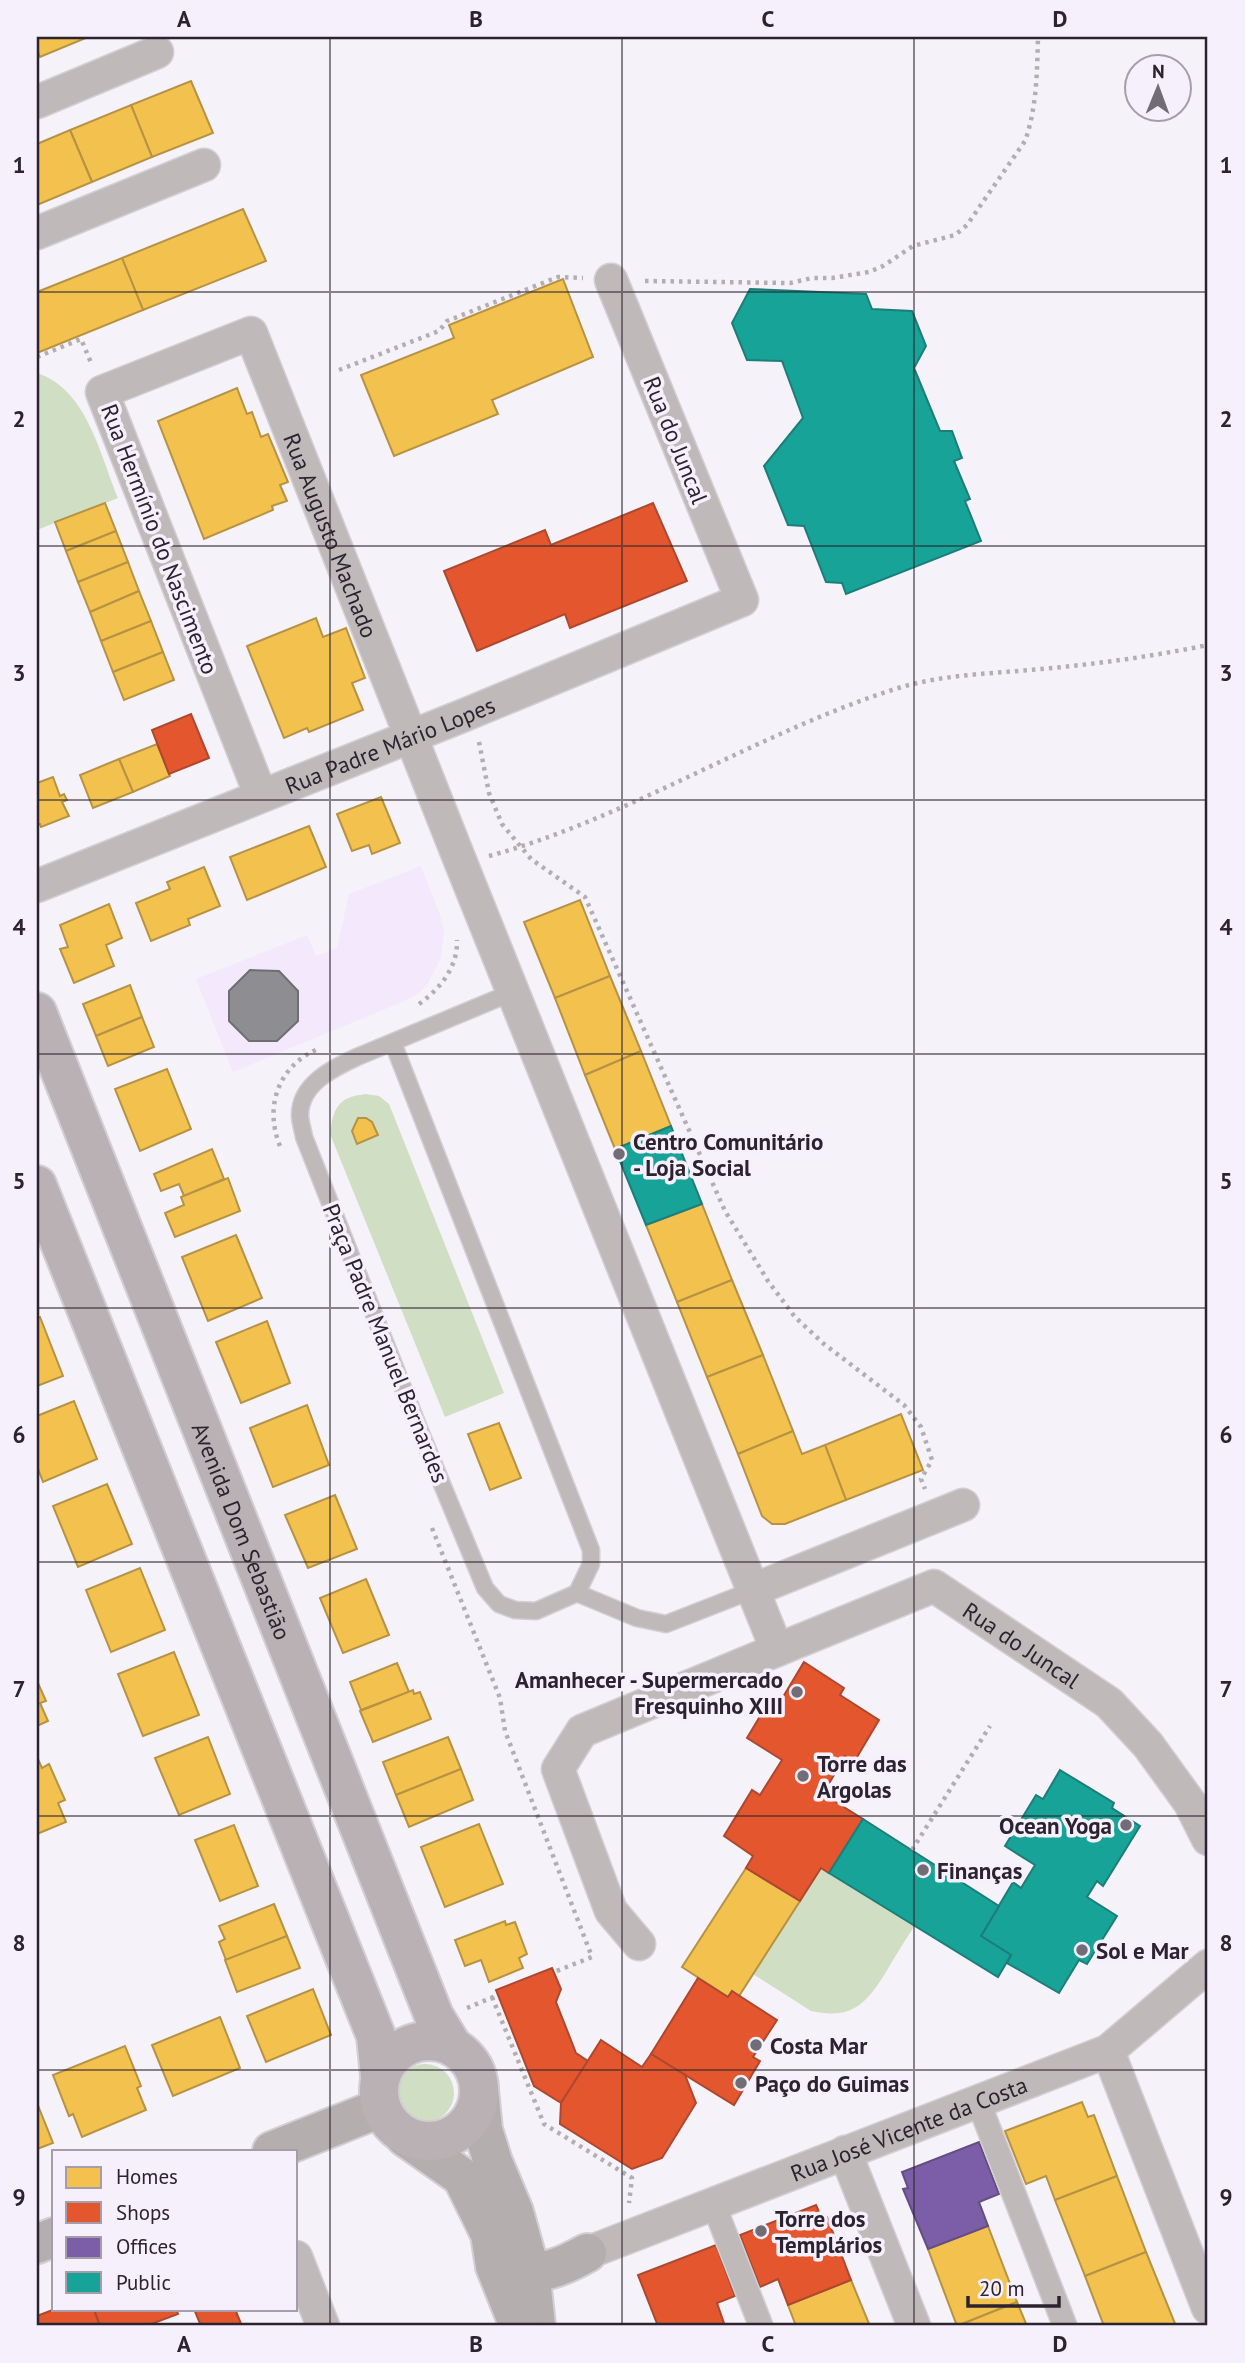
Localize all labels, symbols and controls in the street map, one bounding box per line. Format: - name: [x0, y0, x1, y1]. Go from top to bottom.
- text: A: [177, 4, 191, 33]
- text: B: [469, 4, 483, 33]
- text: C: [762, 4, 775, 33]
- text: D: [1053, 4, 1067, 33]
- north arrow: [1122, 52, 1192, 122]
- text: N: [1152, 59, 1165, 83]
- text: 1: [12, 150, 26, 179]
- text: 1: [1219, 150, 1233, 179]
- street label: Rua do Juncal: [637, 372, 715, 508]
- street label: Rua Hermínio do Nascimento: [95, 400, 225, 678]
- text: 2: [12, 404, 26, 433]
- text: 2: [1219, 404, 1233, 433]
- street label: Rua Augusto Machado: [278, 429, 385, 642]
- text: 3: [12, 658, 26, 687]
- text: 3: [1219, 658, 1233, 687]
- street label: Rua Padre Mário Lopes: [281, 690, 499, 800]
- text: 4: [12, 912, 26, 941]
- text: 4: [1219, 912, 1233, 941]
- place label: Centro Comunitário - Loja Social: [633, 1127, 823, 1182]
- marker: Centro Comunitário - Loja Social: [611, 1146, 627, 1162]
- text: 5: [12, 1166, 26, 1195]
- text: 5: [1219, 1166, 1233, 1195]
- street label: Praça Padre Manuel Bernardes: [317, 1199, 455, 1487]
- street label: Avenida Dom Sebastião: [186, 1418, 298, 1644]
- text: 6: [12, 1420, 26, 1449]
- text: 6: [1219, 1420, 1233, 1449]
- street label: Rua do Juncal: [958, 1595, 1086, 1694]
- place label: Amanhecer - Supermercado Fresquinho XIII: [515, 1665, 783, 1720]
- text: 7: [12, 1674, 26, 1703]
- text: 7: [1219, 1674, 1233, 1703]
- marker: Amanhecer - Supermercado Fresquinho XIII: [789, 1684, 805, 1700]
- place label: Torre das Argolas: [817, 1749, 907, 1804]
- marker: Torre das Argolas: [795, 1768, 811, 1784]
- place label: Ocean Yoga: [999, 1811, 1112, 1840]
- marker: Ocean Yoga: [1118, 1817, 1134, 1833]
- place label: Finanças: [937, 1856, 1023, 1885]
- marker: Finanças: [915, 1862, 931, 1878]
- text: 8: [12, 1928, 26, 1957]
- text: 8: [1219, 1928, 1233, 1957]
- place label: Sol e Mar: [1096, 1936, 1189, 1965]
- marker: Sol e Mar: [1074, 1942, 1090, 1958]
- place label: Costa Mar: [770, 2031, 868, 2060]
- marker: Costa Mar: [748, 2037, 764, 2053]
- place label: Paço do Guimas: [755, 2069, 909, 2098]
- street label: Rua José Vicente da Costa: [786, 2069, 1031, 2187]
- marker: Paço do Guimas: [733, 2075, 749, 2091]
- legend: [52, 2150, 298, 2310]
- text: Homes: [116, 2163, 178, 2190]
- text: 9: [12, 2182, 26, 2211]
- text: 9: [1219, 2182, 1233, 2211]
- text: Shops: [116, 2199, 170, 2226]
- place label: Torre dos Templários: [775, 2204, 883, 2259]
- marker: Torre dos Templários: [753, 2223, 769, 2239]
- text: Offices: [116, 2233, 177, 2260]
- scale bar: [968, 2265, 1060, 2309]
- text: Public: [116, 2269, 171, 2296]
- text: 20 m: [979, 2275, 1025, 2302]
- text: A: [177, 2329, 191, 2358]
- text: B: [469, 2329, 483, 2358]
- text: C: [762, 2329, 775, 2358]
- text: D: [1053, 2329, 1067, 2358]

